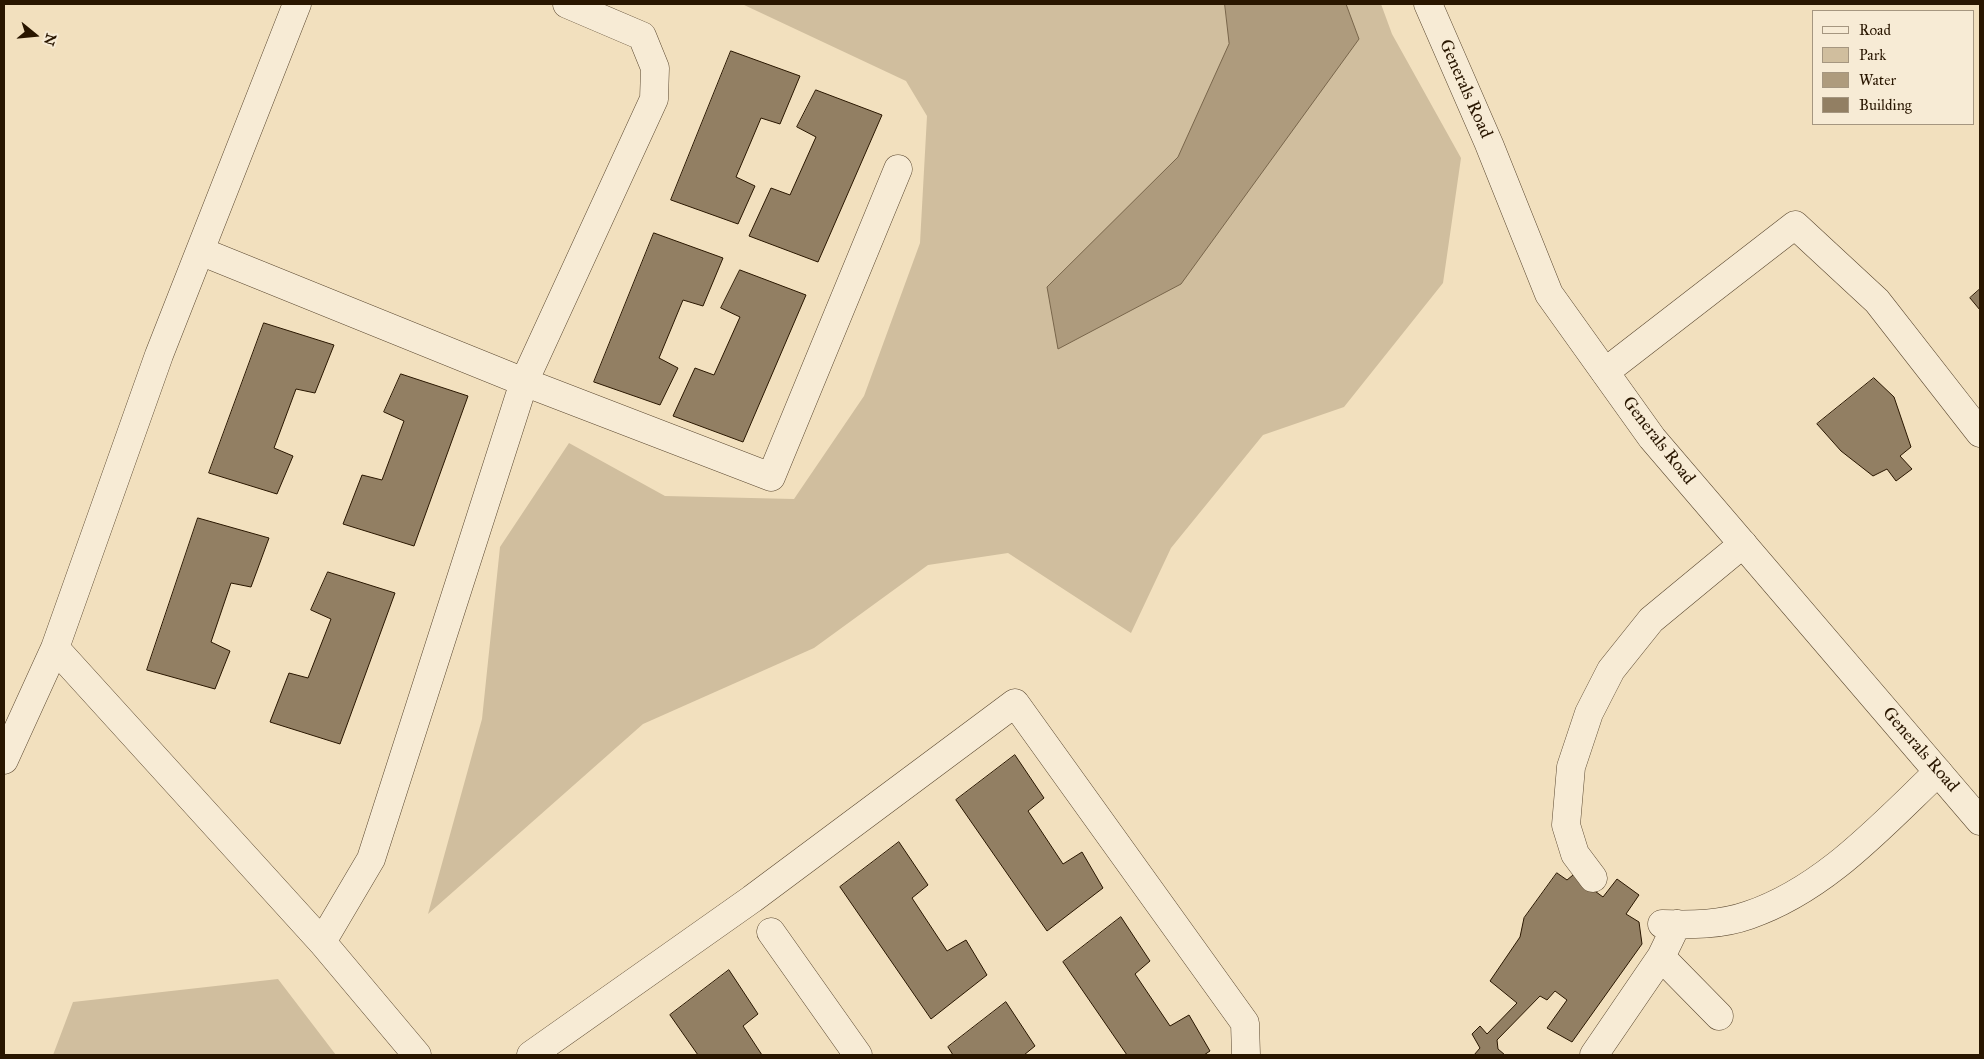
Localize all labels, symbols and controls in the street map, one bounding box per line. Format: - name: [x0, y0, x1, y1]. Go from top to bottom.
- north arrow: [10, 10, 60, 60]
- legend: [1812, 10, 1974, 125]
- text: Road: [1859, 21, 1891, 39]
- text: N: [40, 31, 60, 48]
- street label: Generals Road: [1434, 36, 1496, 142]
- text: Park: [1859, 46, 1886, 64]
- text: Water: [1859, 71, 1896, 89]
- text: Building: [1859, 96, 1912, 114]
- street label: Generals Road: [1617, 393, 1699, 489]
- street label: Generals Road: [1877, 703, 1963, 797]

